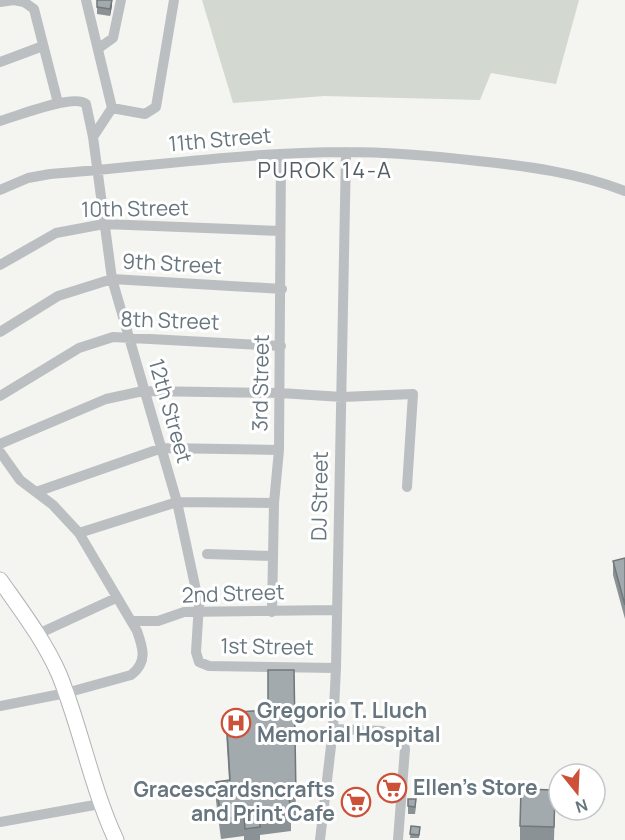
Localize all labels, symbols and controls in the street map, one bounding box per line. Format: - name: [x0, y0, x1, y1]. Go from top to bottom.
- street label: 11th Street: [167, 121, 273, 157]
- district label: PUROK 14-A: [258, 155, 392, 185]
- street label: 10th Street: [81, 193, 189, 223]
- street label: 9th Street: [121, 246, 223, 280]
- street label: 8th Street: [120, 304, 220, 336]
- street label: 3rd Street: [245, 334, 275, 432]
- street label: 12th Street: [143, 355, 199, 466]
- street label: DJ Street: [304, 451, 334, 541]
- street label: 2nd Street: [181, 577, 285, 609]
- street label: 1st Street: [220, 631, 314, 661]
- place label: Gregorio T. Lluch Memorial Hospital: [257, 696, 441, 748]
- hospital icon: Gregorio T. Lluch Memorial Hospital: [220, 707, 252, 739]
- north arrow: [547, 762, 607, 822]
- supermarket icon: Ellen's Store: [376, 772, 408, 804]
- place label: Ellen's Store: [413, 773, 538, 801]
- place label: Gracescardsncrafts and Print Cafe: [133, 775, 335, 827]
- supermarket icon: Gracescardsncrafts and Print Cafe: [340, 786, 372, 818]
- text: N: [573, 794, 591, 819]

